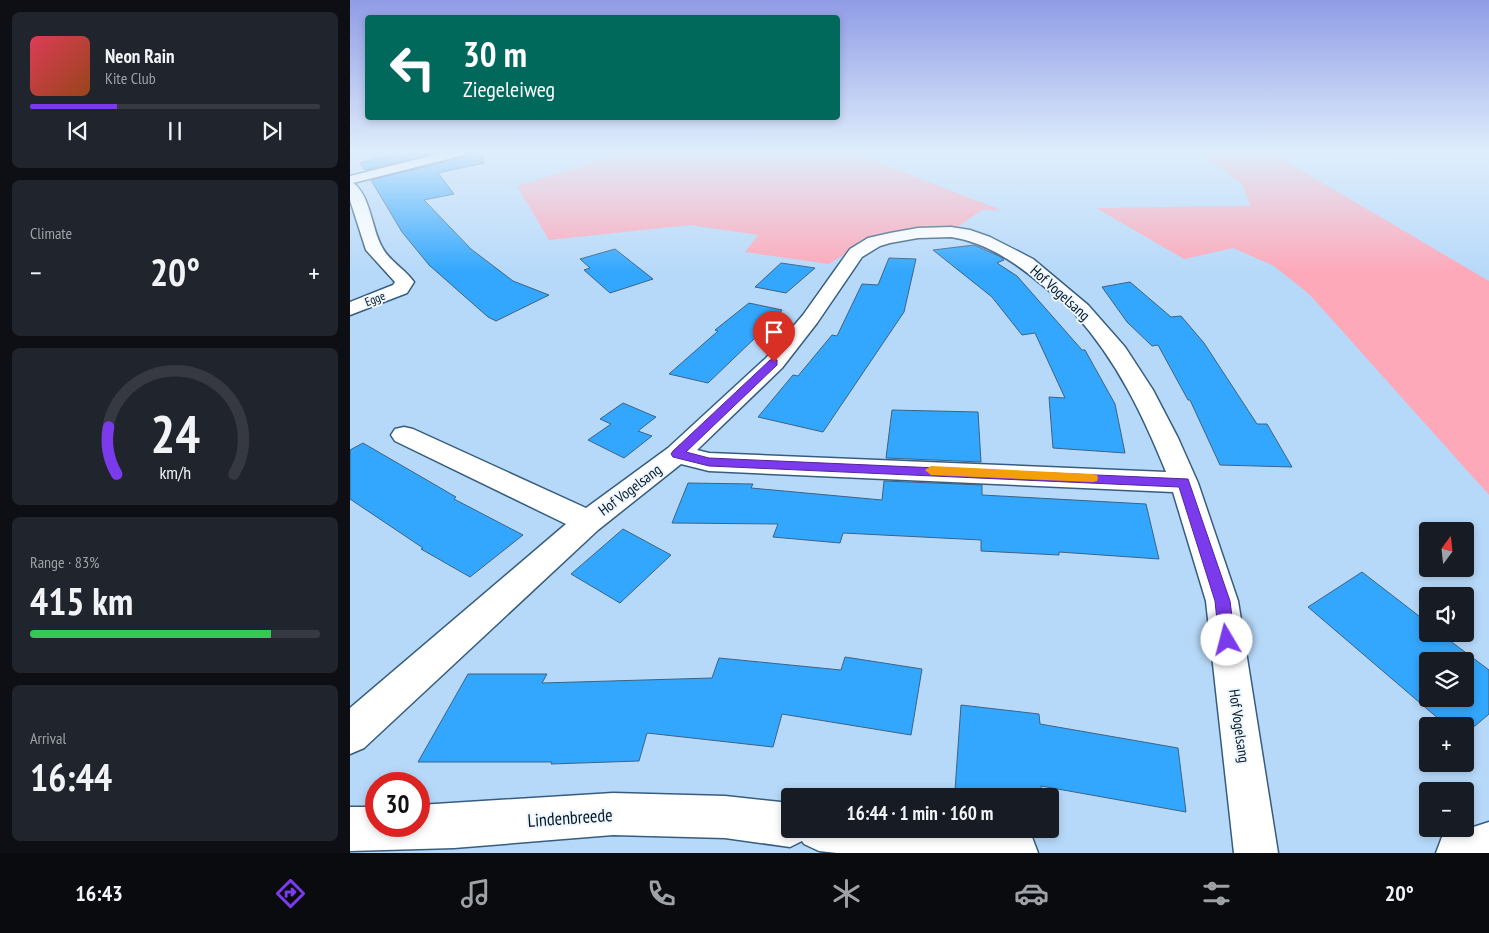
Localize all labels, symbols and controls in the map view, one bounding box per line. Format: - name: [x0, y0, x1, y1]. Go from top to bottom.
- text: 30 m: [463, 31, 527, 77]
- icon: left: [380, 35, 445, 100]
- text: Neon Rain: [105, 44, 174, 68]
- text: Kite Club: [105, 68, 156, 88]
- text: Ziegeleiweg: [463, 75, 555, 103]
- icon: previous: [64, 117, 92, 145]
- icon: pause: [161, 117, 189, 145]
- icon: next: [258, 117, 286, 145]
- text: Climate: [30, 223, 72, 243]
- text: 20°: [150, 247, 200, 296]
- text: −: [30, 254, 42, 291]
- text: +: [308, 254, 320, 291]
- street label: Hof Vogelsang: [1026, 261, 1094, 324]
- street label: Egge: [363, 288, 387, 309]
- pin: [753, 311, 795, 362]
- icon: arrive: [760, 318, 788, 346]
- text: 24: [150, 400, 200, 467]
- street label: Hof Vogelsang: [594, 460, 665, 519]
- text: km/h: [159, 461, 191, 484]
- north arrow: [1419, 522, 1474, 578]
- map controls: [1419, 522, 1474, 837]
- text: Range · 83%: [30, 552, 99, 572]
- text: 415 km: [30, 576, 133, 625]
- button: sound: [1419, 587, 1474, 642]
- position arrow: [1200, 613, 1252, 665]
- button: layers: [1419, 652, 1474, 707]
- street label: Hof Vogelsang: [1225, 688, 1254, 764]
- button: +: [1419, 717, 1474, 772]
- text: Arrival: [30, 728, 66, 748]
- text: 16:44: [30, 752, 112, 801]
- speed limit sign: 30: [365, 772, 430, 837]
- button: −: [1419, 782, 1474, 837]
- text: 16:44 · 1 min · 160 m: [847, 801, 993, 825]
- street label: Lindenbreede: [527, 803, 613, 832]
- icon: directions: [273, 876, 308, 911]
- icon: music: [458, 876, 493, 911]
- icon: phone: [644, 876, 679, 911]
- icon: climate: [829, 876, 864, 911]
- icon: car: [1014, 876, 1049, 911]
- icon: filters: [1199, 876, 1234, 911]
- text: 16:43: [75, 879, 123, 907]
- text: 20°: [1385, 879, 1414, 907]

